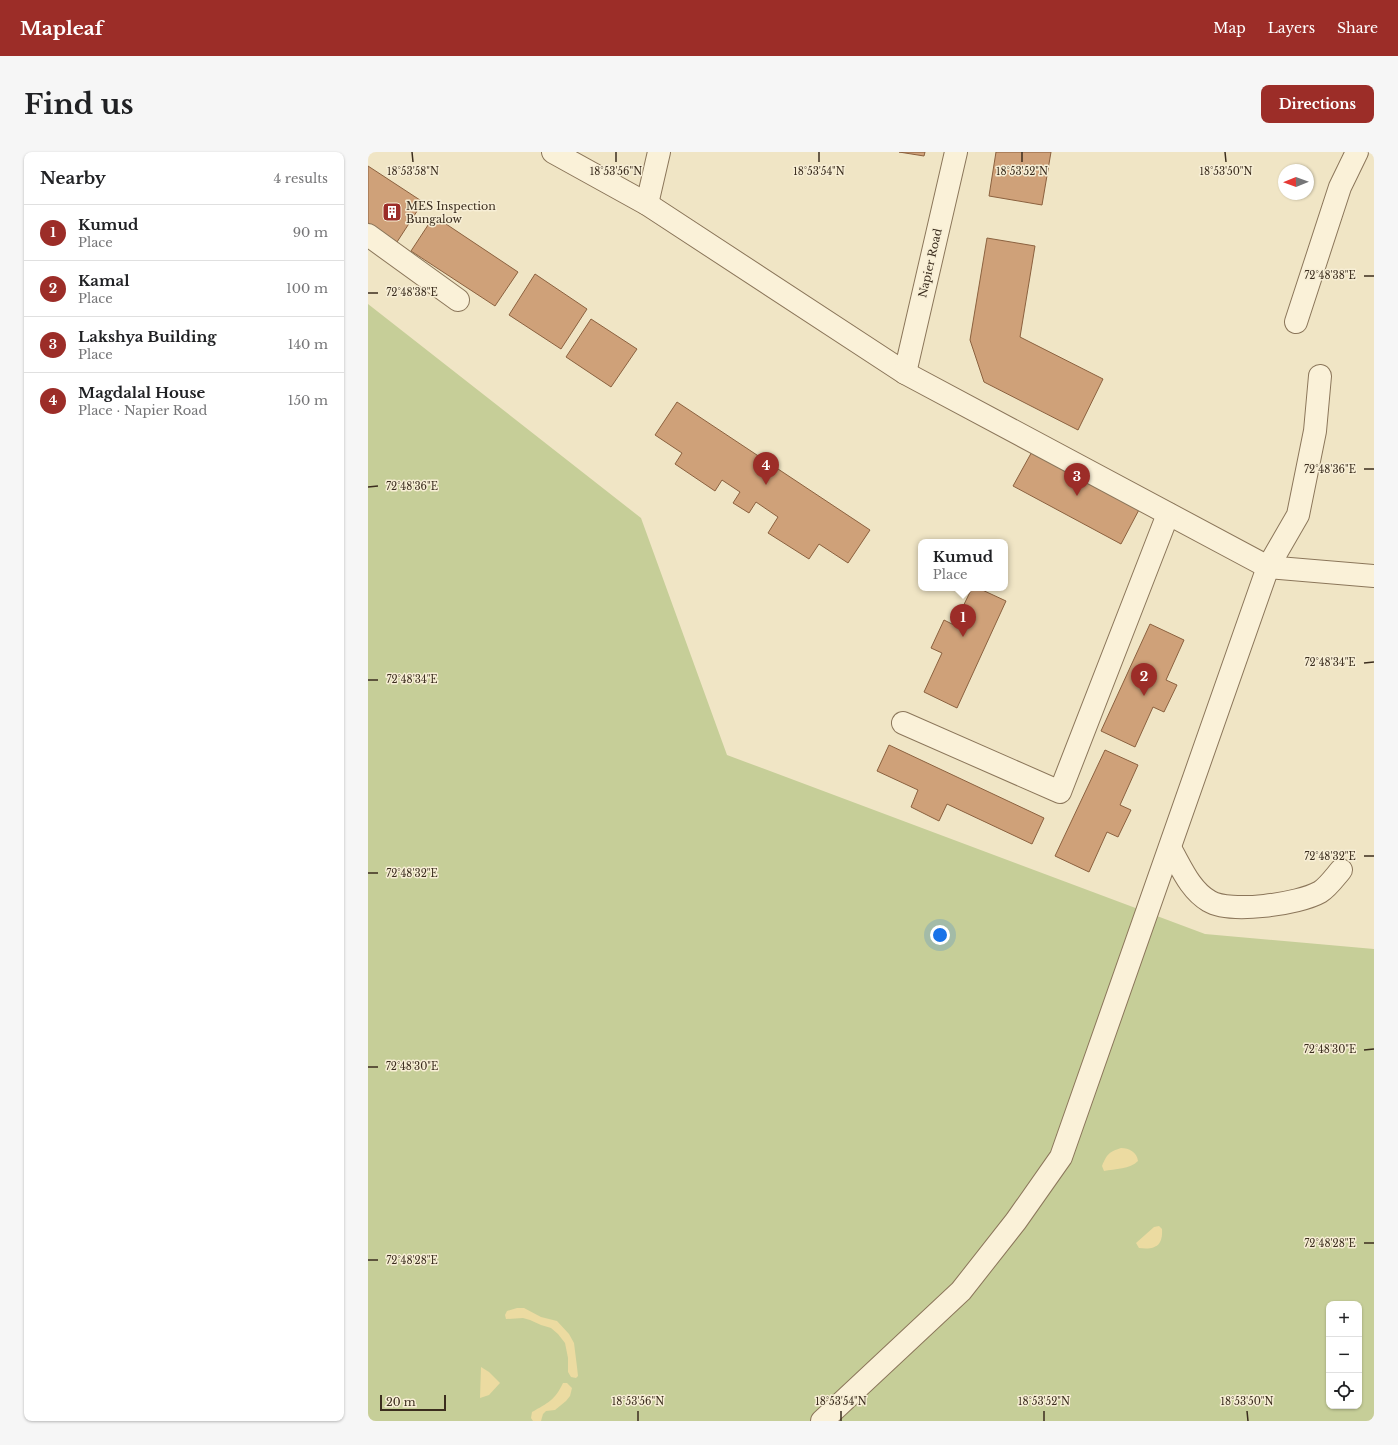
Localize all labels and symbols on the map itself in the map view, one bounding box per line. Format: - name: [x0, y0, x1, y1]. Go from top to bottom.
- north arrow: [1278, 164, 1314, 200]
- text: 18°53'58"N: [387, 165, 439, 178]
- text: 18°53'56"N: [590, 165, 642, 178]
- text: 18°53'54"N: [793, 165, 845, 178]
- text: 18°53'52"N: [996, 165, 1048, 178]
- text: 18°53'50"N: [1199, 165, 1253, 178]
- place label: MES Inspection Bungalow: [406, 199, 496, 226]
- building icon: MES Inspection Bungalow: [381, 201, 403, 223]
- street label: Napier Road: [915, 227, 945, 299]
- text: 72°48'38"E: [1304, 269, 1356, 282]
- text: 72°48'38"E: [386, 286, 438, 299]
- pin: 4: [753, 452, 779, 485]
- pin: 3: [1064, 463, 1090, 496]
- text: 72°48'36"E: [1304, 463, 1356, 476]
- text: 72°48'36"E: [386, 480, 438, 493]
- pin: 1: [950, 604, 976, 637]
- text: 72°48'34"E: [1304, 656, 1356, 669]
- pin: 2: [1131, 663, 1157, 696]
- text: 72°48'34"E: [386, 673, 438, 686]
- text: 72°48'32"E: [1304, 850, 1356, 863]
- text: 72°48'32"E: [386, 867, 438, 880]
- your location: [930, 925, 950, 945]
- text: 72°48'30"E: [1304, 1043, 1356, 1056]
- text: 72°48'30"E: [386, 1060, 438, 1073]
- text: 72°48'28"E: [1304, 1237, 1356, 1250]
- text: 72°48'28"E: [386, 1254, 438, 1267]
- scale bar: [380, 1393, 446, 1412]
- text: 18°53'56"N: [612, 1395, 664, 1408]
- text: 18°53'54"N: [815, 1395, 867, 1408]
- text: 18°53'52"N: [1018, 1395, 1070, 1408]
- text: 18°53'50"N: [1220, 1395, 1274, 1408]

